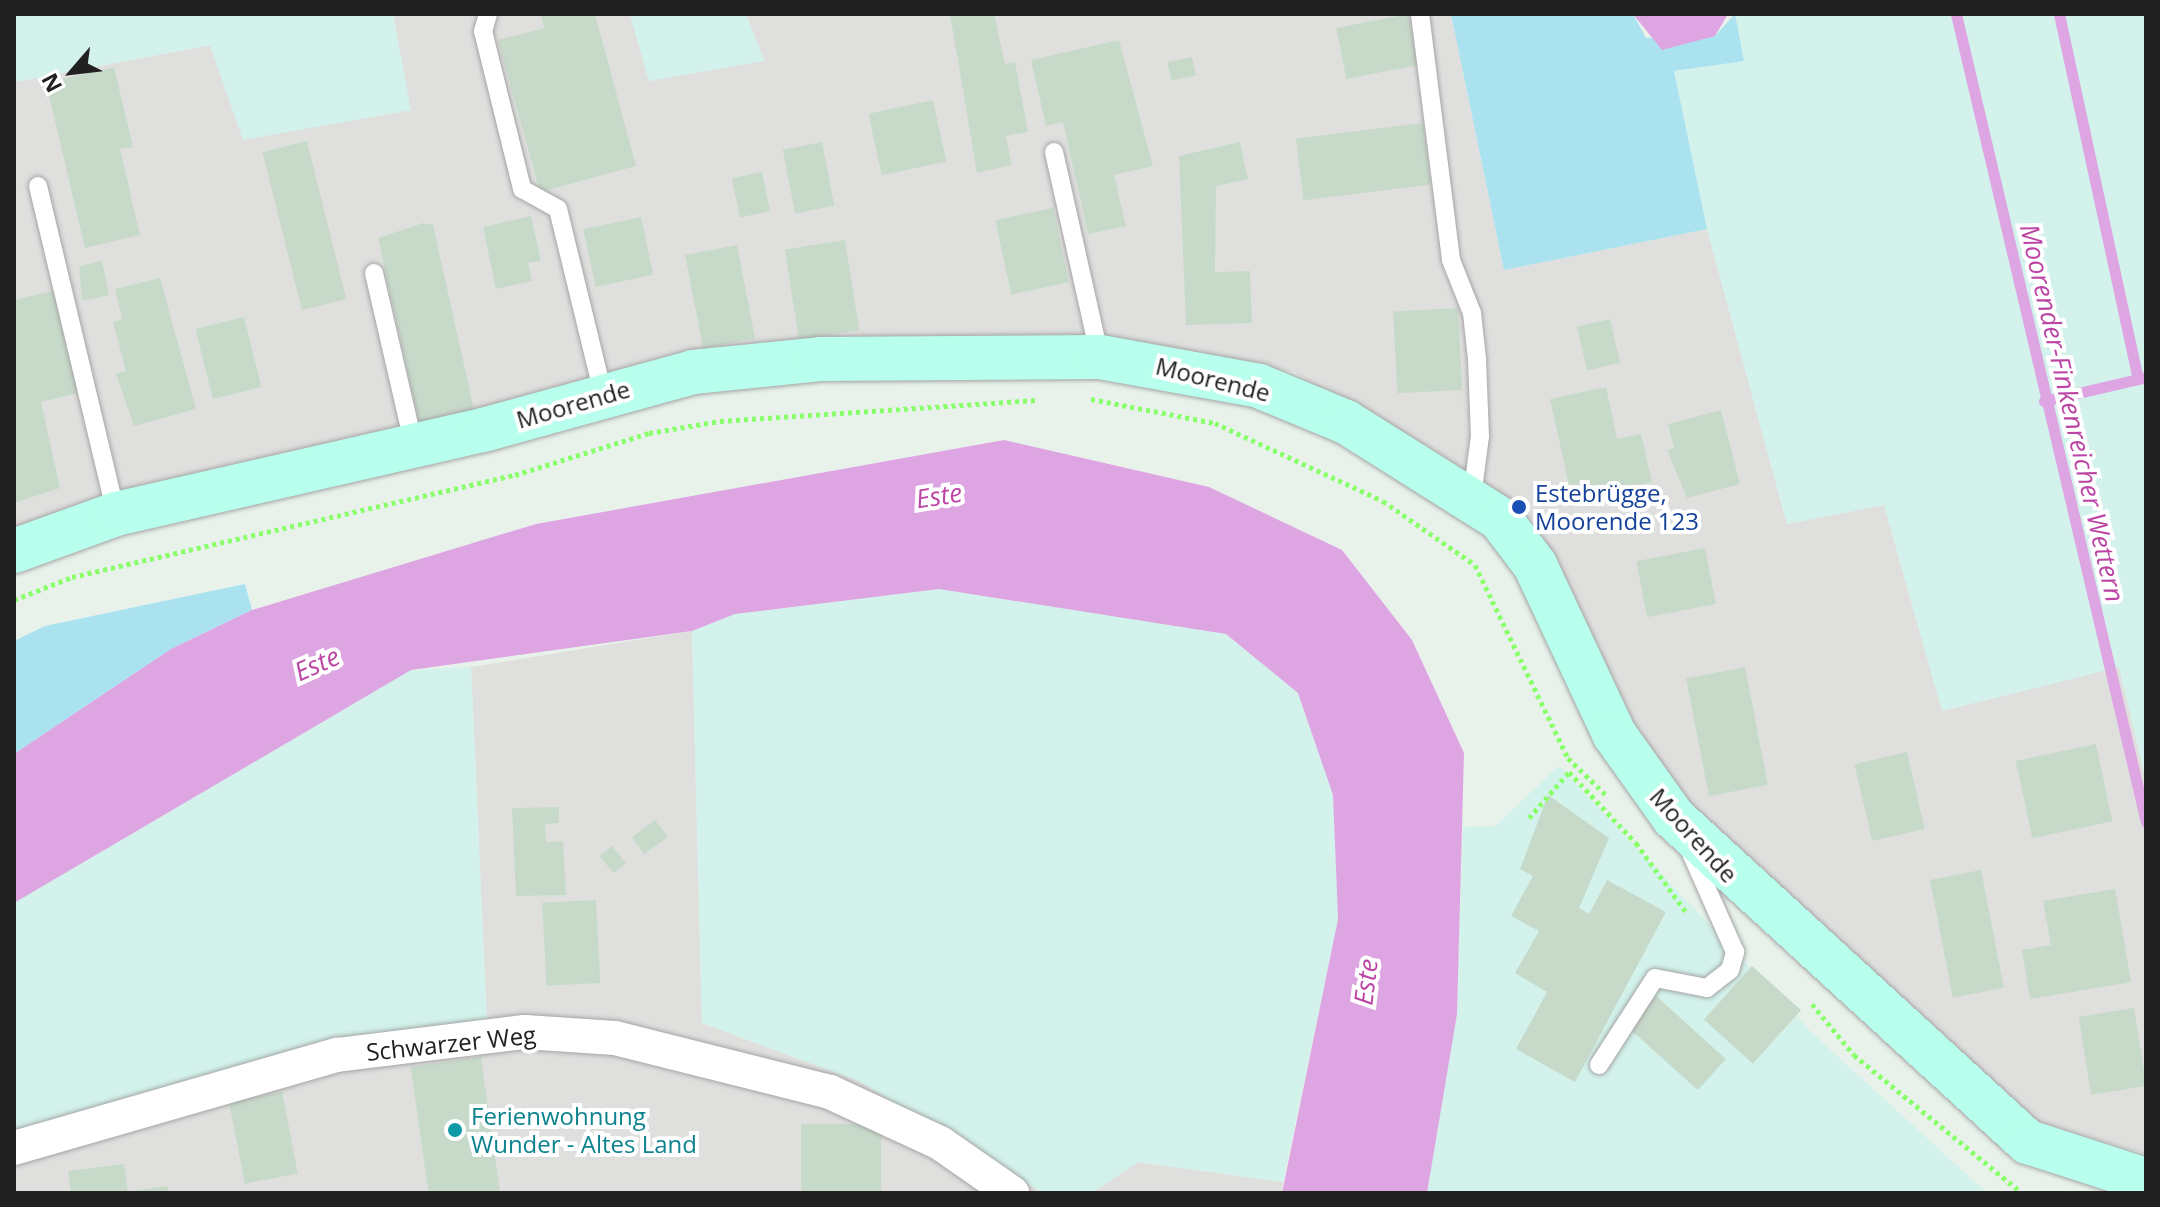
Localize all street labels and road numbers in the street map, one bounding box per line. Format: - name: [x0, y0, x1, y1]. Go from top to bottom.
- street label: Moorende: [1153, 351, 1273, 407]
- street label: Moorende: [513, 374, 633, 434]
- street label: Moorende: [1644, 782, 1744, 888]
- street label: Schwarzer Weg: [365, 1020, 537, 1066]

